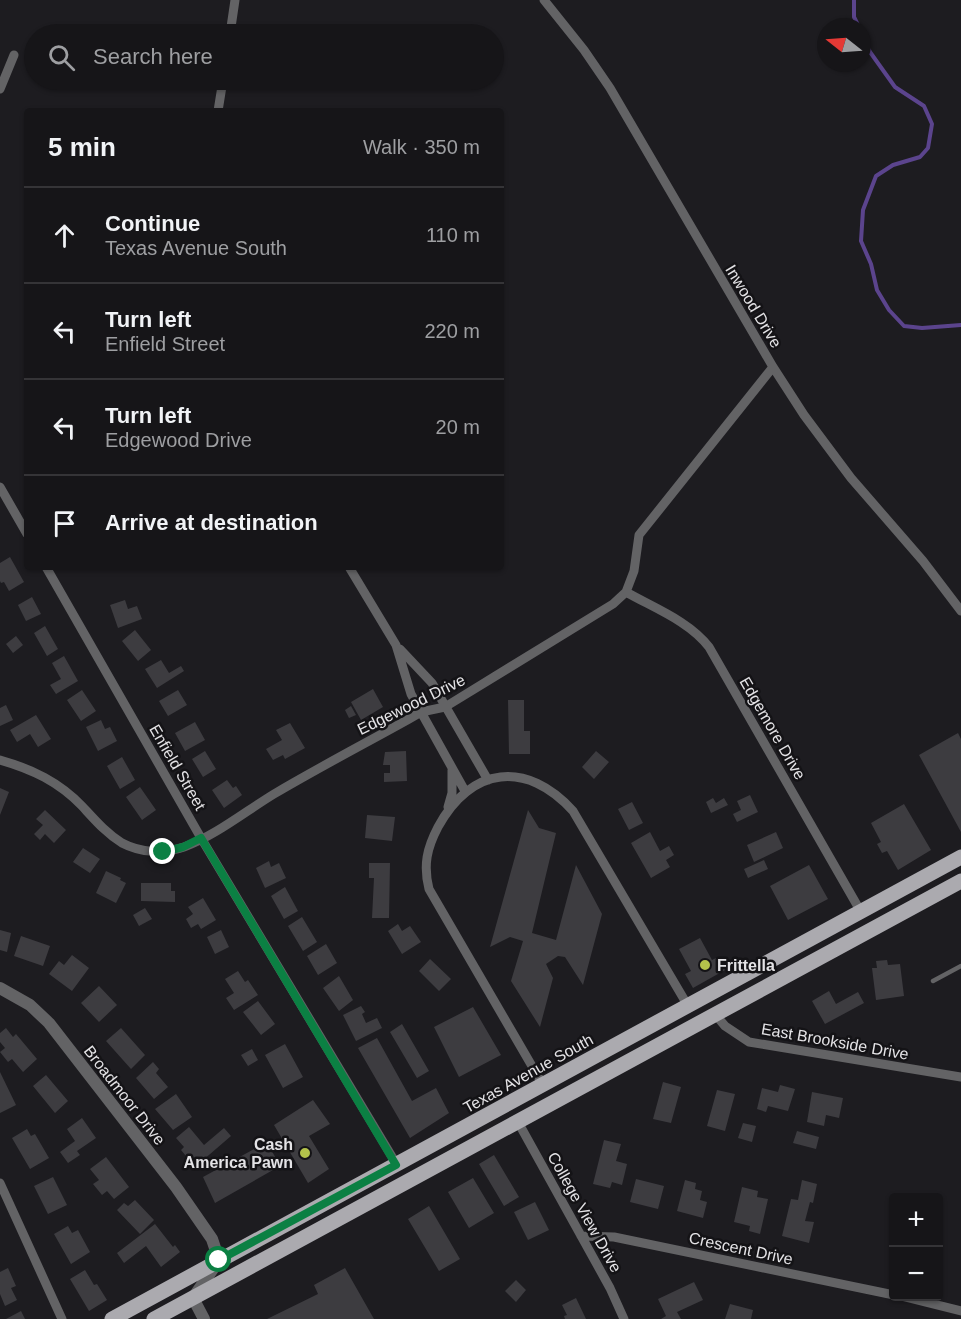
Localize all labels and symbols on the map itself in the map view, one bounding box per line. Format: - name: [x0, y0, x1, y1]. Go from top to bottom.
- north arrow: [817, 18, 871, 72]
- street label: Inwood Drive: [722, 262, 785, 351]
- street label: Edgewood Drive: [355, 671, 468, 738]
- street label: Edgemore Drive: [736, 674, 809, 783]
- street label: Enfield Street: [146, 721, 209, 814]
- route end: [149, 838, 175, 864]
- place label: Frittella: [717, 957, 775, 974]
- marker: Frittella: [698, 958, 712, 972]
- street label: East Brookside Drive: [760, 1020, 910, 1063]
- street label: Texas Avenue South: [460, 1031, 596, 1116]
- street label: Broadmoor Drive: [81, 1042, 169, 1148]
- place label: Cash America Pawn: [184, 1136, 293, 1171]
- marker: Cash America Pawn: [298, 1146, 312, 1160]
- street label: College View Drive: [544, 1149, 625, 1275]
- street label: Crescent Drive: [687, 1229, 795, 1268]
- route start: [205, 1246, 231, 1272]

